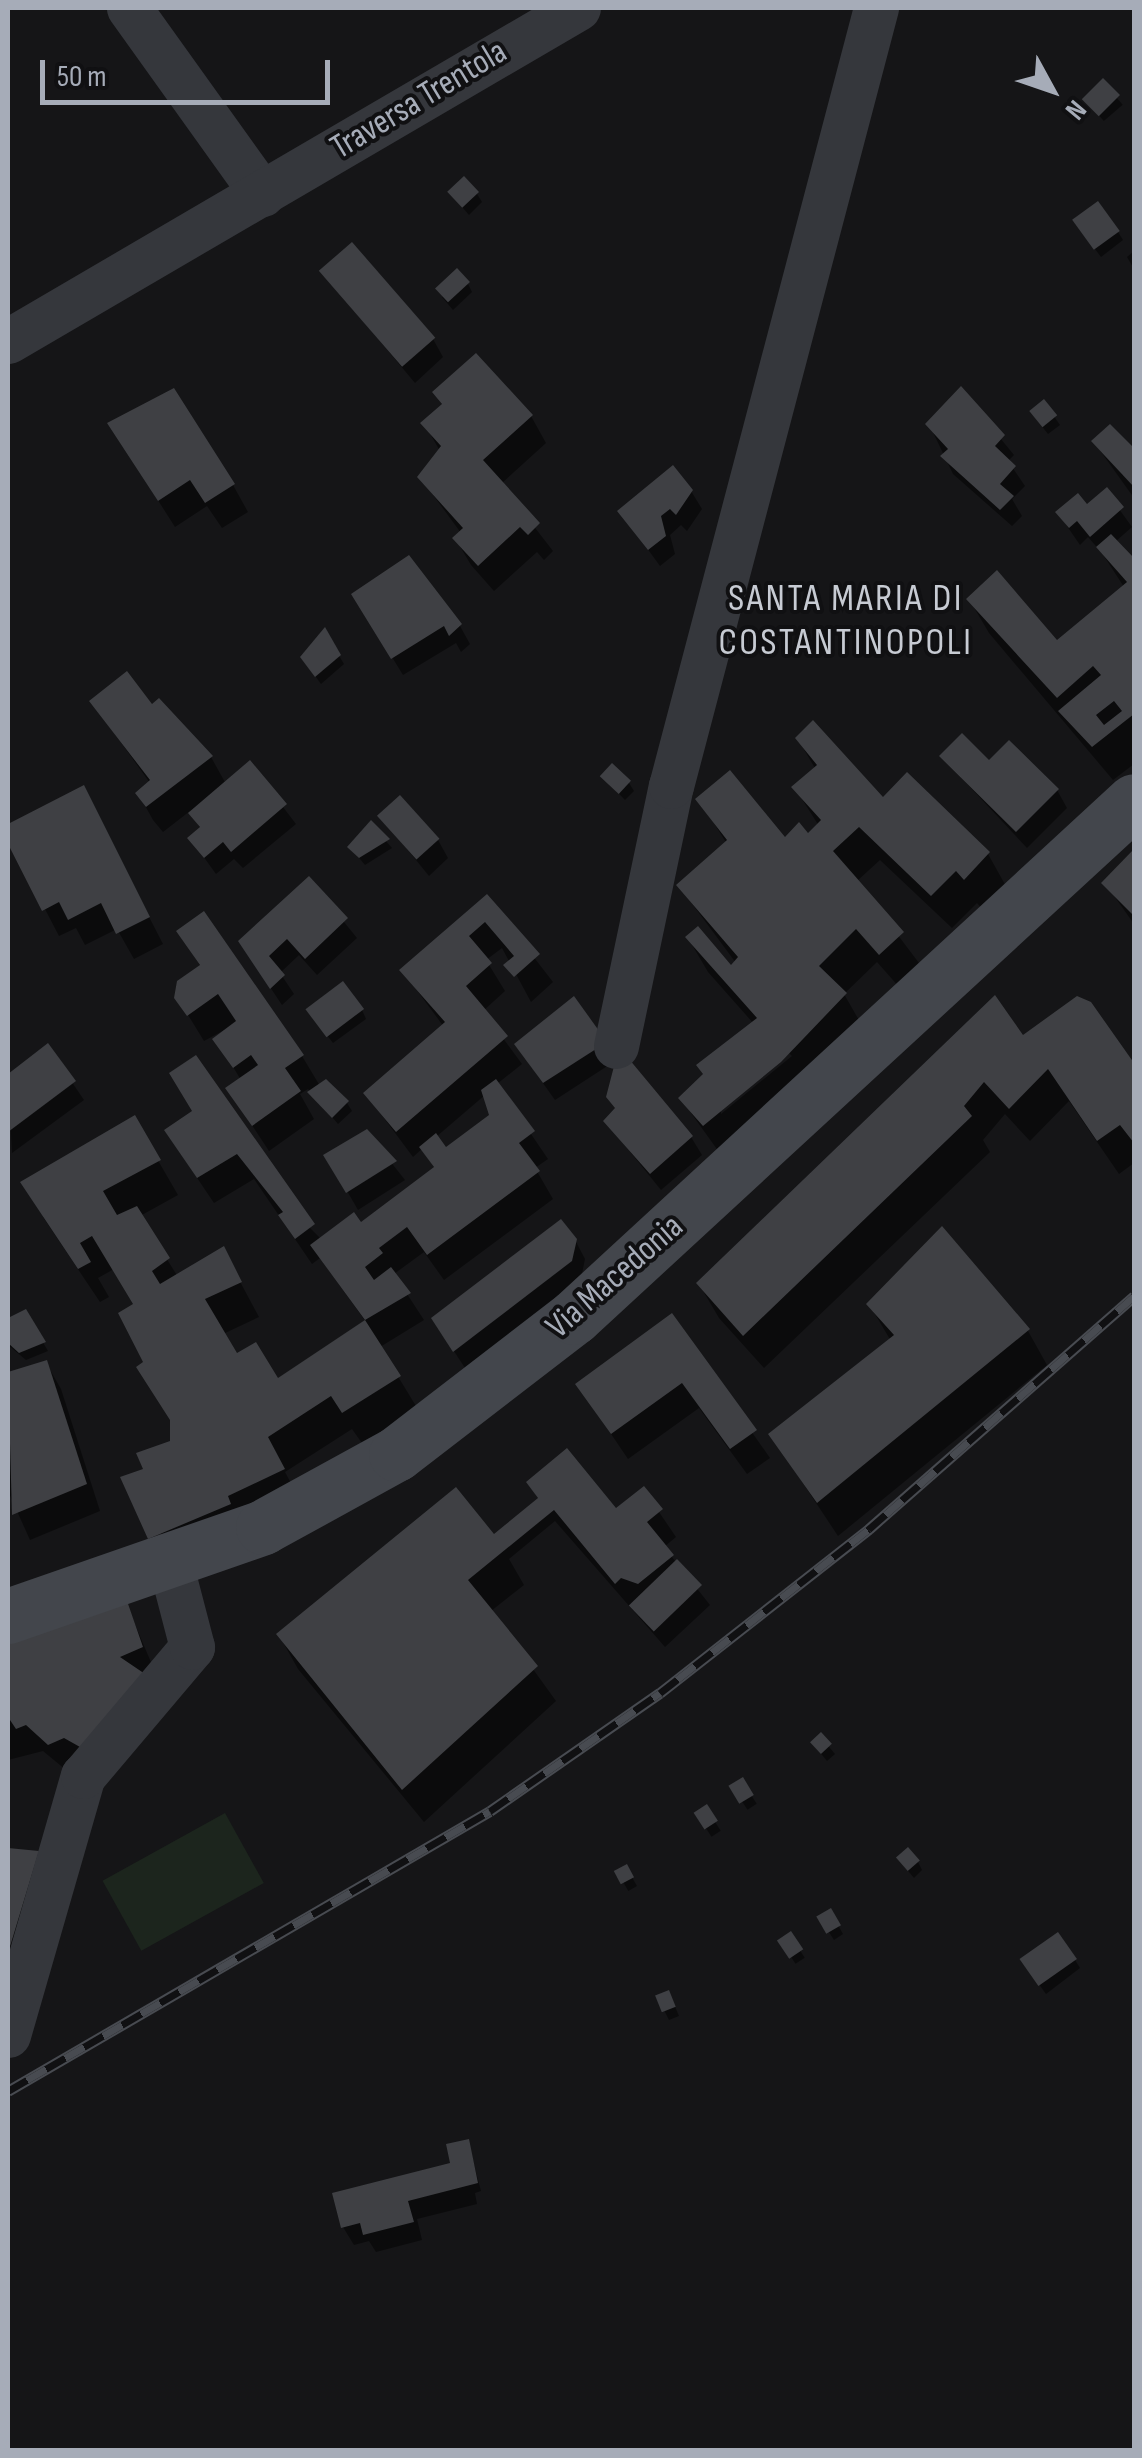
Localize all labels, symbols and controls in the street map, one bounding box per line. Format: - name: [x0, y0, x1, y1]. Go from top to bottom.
- street label: Traversa Trentola: [323, 31, 515, 169]
- scale bar: [45, 40, 335, 102]
- north arrow: [1002, 40, 1102, 140]
- text: 50 m: [57, 59, 106, 95]
- text: N: [1058, 93, 1093, 126]
- district label: SANTA MARIA DI COSTANTINOPOLI: [719, 576, 973, 666]
- street label: Via Macedonia: [538, 1206, 692, 1348]

